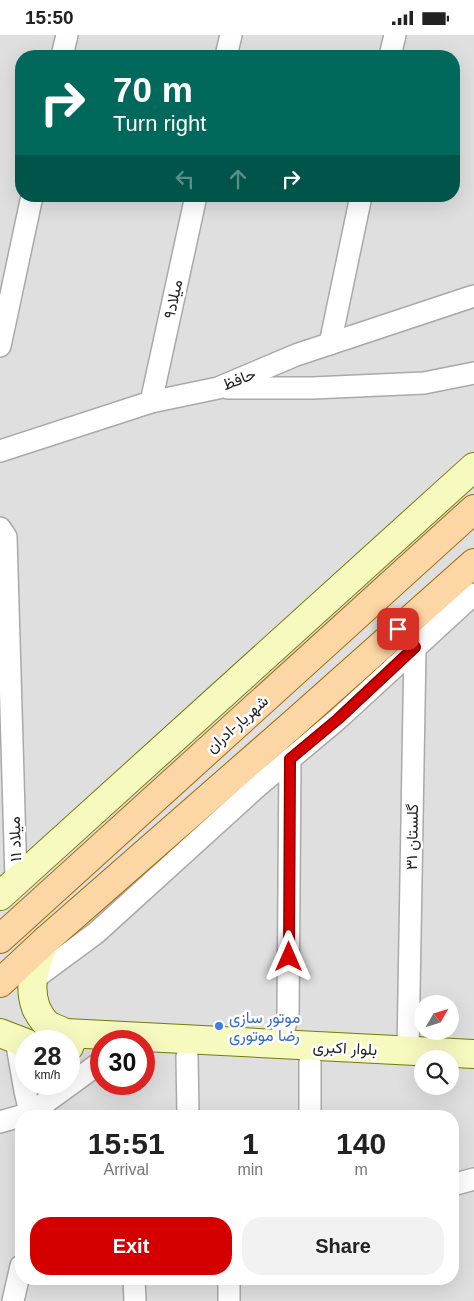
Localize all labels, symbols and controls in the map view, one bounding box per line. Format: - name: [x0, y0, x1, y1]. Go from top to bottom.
- text: 15:50: [25, 7, 74, 28]
- icon: right: [30, 70, 95, 135]
- text: 70 m: [113, 70, 193, 109]
- text: Turn right: [113, 111, 206, 136]
- icon: left: [171, 165, 199, 193]
- icon: ahead: [224, 165, 252, 193]
- icon: right: [277, 165, 305, 193]
- street label: میلاد۹: [161, 278, 186, 320]
- street label: حافظ: [220, 365, 258, 393]
- pin: [377, 608, 419, 650]
- icon: arrive: [384, 615, 412, 643]
- street label: شهریار-ادران: [203, 692, 273, 758]
- street label: گلستان ۳۱: [403, 804, 422, 870]
- street label: میلاد ۱۱: [6, 816, 25, 862]
- position arrow: [262, 930, 314, 982]
- north arrow: [414, 995, 459, 1040]
- map controls: [414, 995, 459, 1095]
- place label: موتور سازی رضا موتوری: [229, 1009, 300, 1046]
- marker: موتور سازی رضا موتوری: [213, 1020, 225, 1032]
- speed limit sign: 30: [90, 1030, 155, 1095]
- street label: بلوار اکبری: [312, 1038, 378, 1060]
- text: 28: [34, 1042, 61, 1070]
- button: search: [414, 1050, 459, 1095]
- text: km/h: [34, 1068, 61, 1082]
- text: 15:51: [88, 1127, 165, 1160]
- text: 1: [242, 1127, 259, 1160]
- text: 140: [336, 1127, 386, 1160]
- text: Arrival: [104, 1161, 149, 1178]
- text: min: [237, 1161, 263, 1178]
- text: m: [354, 1161, 368, 1178]
- button: Exit: [30, 1217, 232, 1275]
- button: Share: [242, 1217, 444, 1275]

